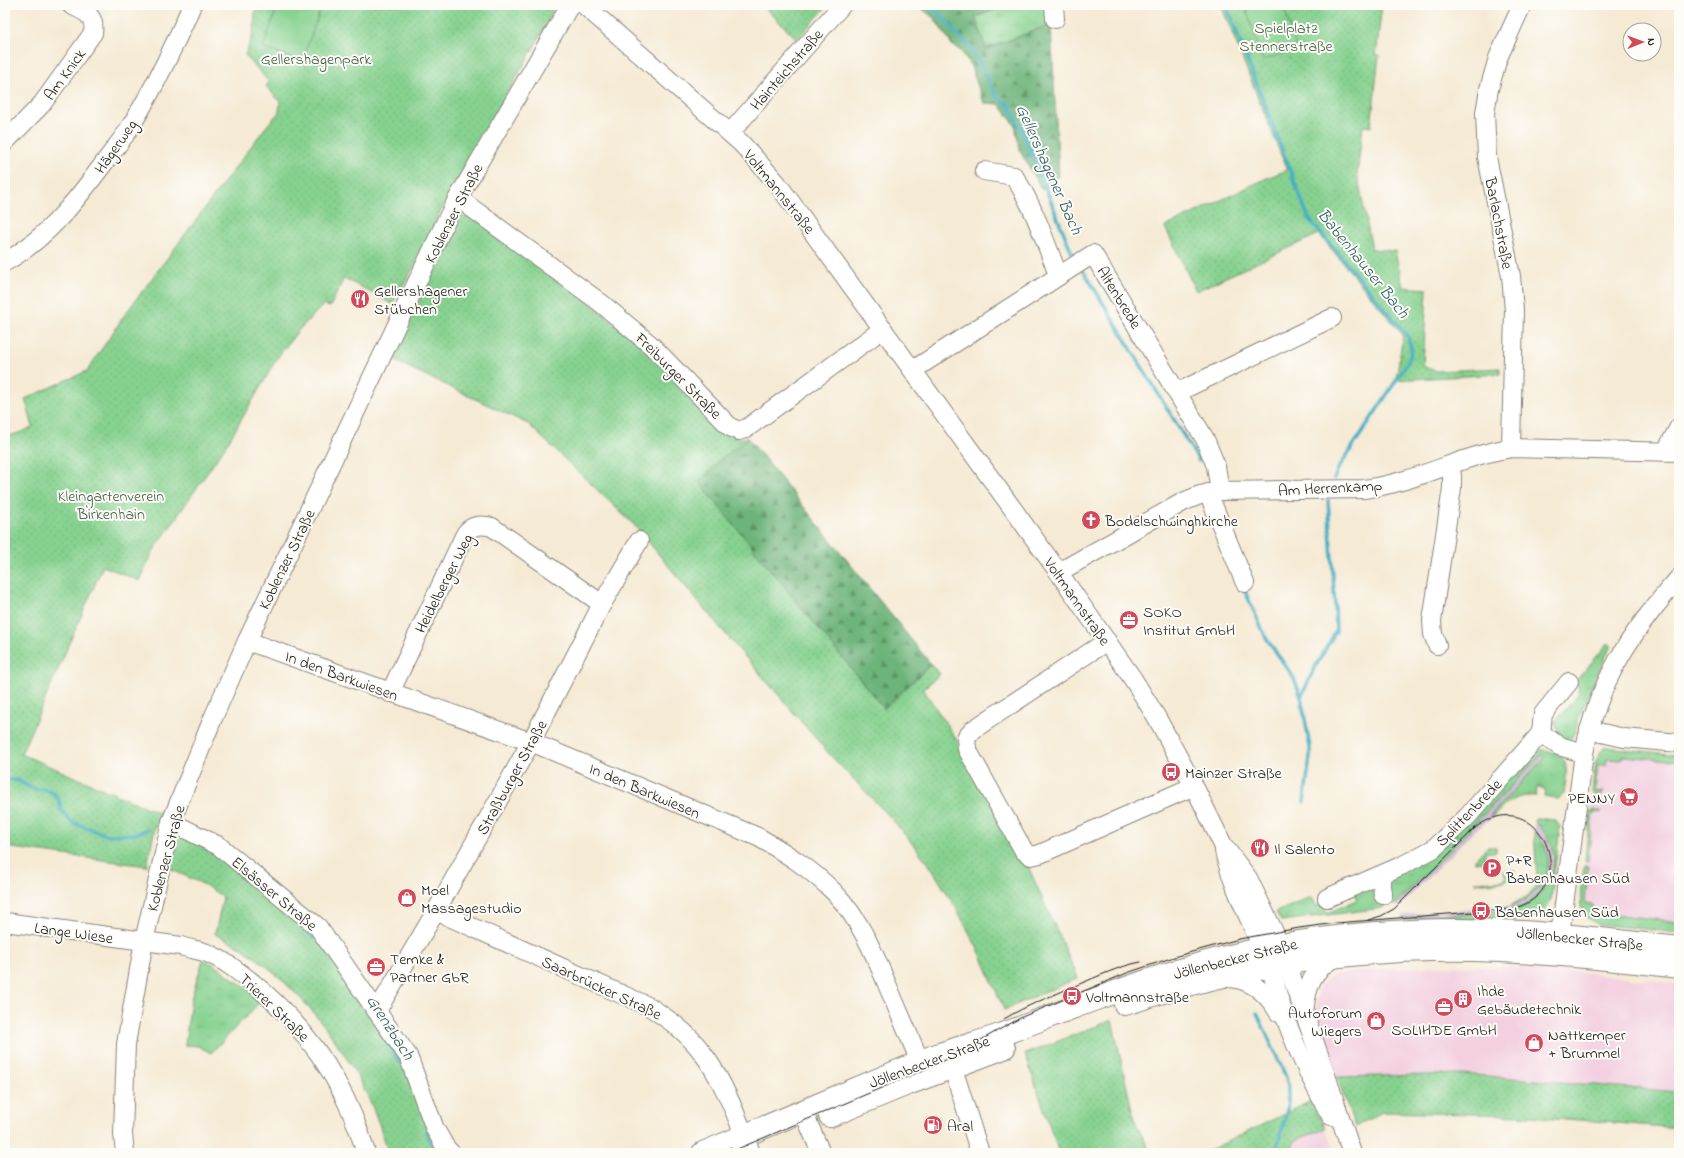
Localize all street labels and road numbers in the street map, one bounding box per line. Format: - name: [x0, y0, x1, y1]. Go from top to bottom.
- street label: Hainteichstraße: [745, 24, 830, 116]
- street label: Am Knick: [39, 43, 93, 106]
- street label: Hägerweg: [89, 115, 144, 179]
- street label: Voltmannstraße: [736, 144, 821, 240]
- street label: Koblenzer Straße: [419, 159, 491, 268]
- street label: Barlachstraße: [1477, 174, 1519, 272]
- street label: Altenbrede: [1090, 262, 1147, 335]
- street label: Freiburger Straße: [628, 327, 727, 426]
- street label: Am Herrenkamp: [1277, 474, 1383, 504]
- street label: Koblenzer Straße: [253, 505, 323, 614]
- street label: Heidelberger Weg: [409, 530, 480, 638]
- street label: Voltmannstraße: [1036, 552, 1116, 652]
- street label: In den Barkwiesen: [281, 645, 401, 709]
- street label: Straßburger Straße: [471, 715, 555, 840]
- street label: In den Barkwiesen: [585, 758, 704, 826]
- street label: Splittenbrede: [1431, 773, 1509, 853]
- street label: Koblenzer Straße: [141, 802, 193, 914]
- street label: Elsässer Straße: [225, 851, 323, 938]
- street label: Lange Wiese: [33, 917, 116, 952]
- street label: Jöllenbecker Straße: [1516, 921, 1645, 959]
- street label: Jöllenbecker Straße: [1171, 933, 1301, 987]
- street label: Saarbrücker Straße: [537, 950, 666, 1028]
- street label: Trierer Straße: [233, 969, 315, 1049]
- street label: Jöllenbecker Straße: [866, 1030, 994, 1096]

